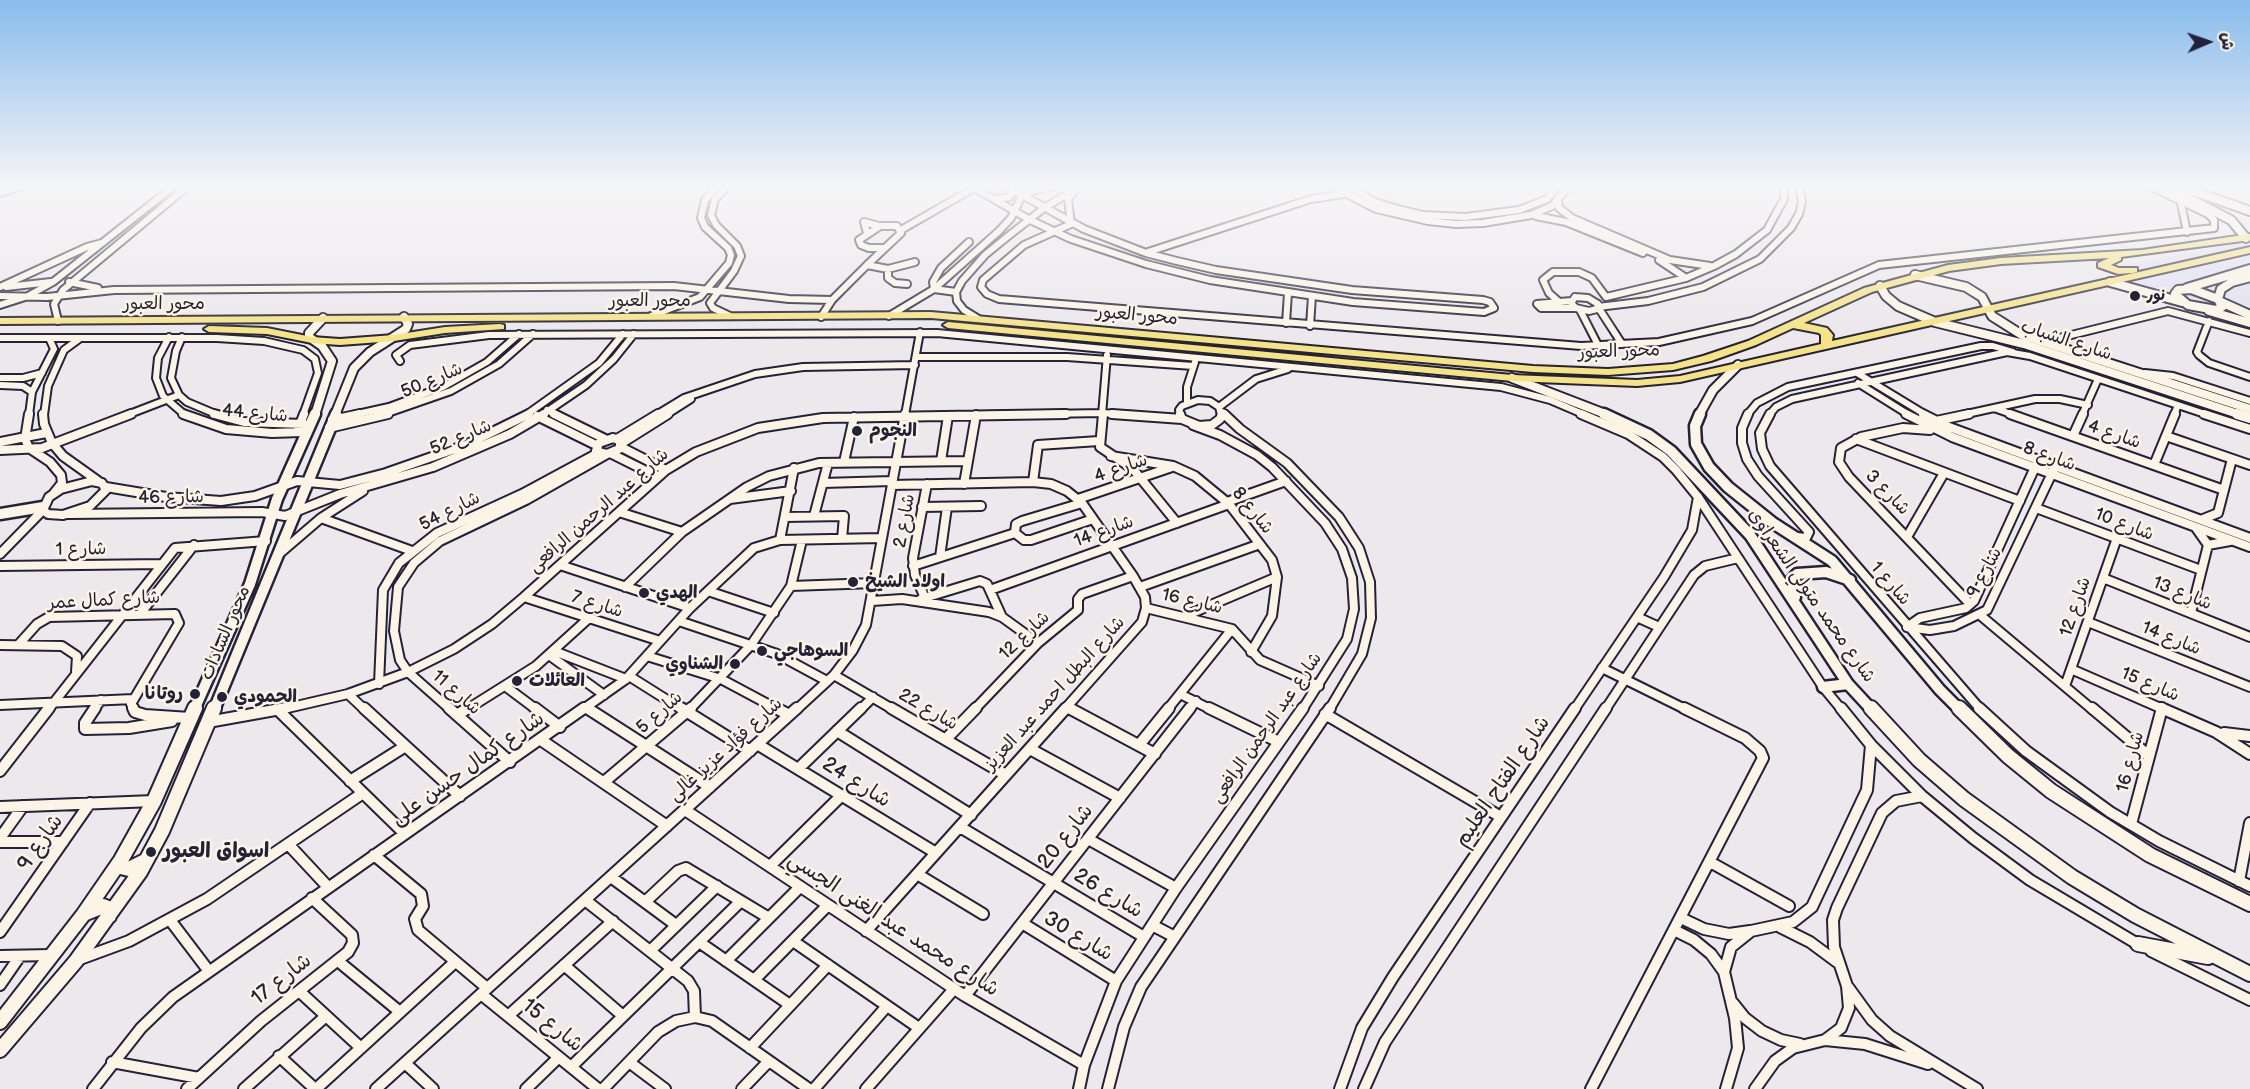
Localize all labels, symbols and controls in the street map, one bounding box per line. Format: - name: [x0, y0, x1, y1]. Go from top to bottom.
- north arrow: [2178, 12, 2238, 72]
- text: ش: [2217, 32, 2236, 50]
- place label: نور: [2147, 287, 2165, 305]
- marker: نور: [2128, 289, 2142, 303]
- street label: محور العبور: [609, 290, 691, 312]
- street label: محور العبور: [123, 293, 205, 315]
- street label: محور العبور: [1095, 302, 1179, 330]
- street label: شارع الشباب: [2018, 316, 2114, 366]
- street label: محور العبور: [1578, 340, 1660, 364]
- street label: شارع 50: [398, 358, 466, 404]
- street label: شارع 44: [221, 400, 289, 428]
- street label: شارع 52: [427, 415, 495, 461]
- street label: شارع 4: [2085, 416, 2143, 454]
- place label: النجوم: [869, 420, 917, 442]
- marker: النجوم: [850, 424, 864, 438]
- street label: شارع 8: [2020, 438, 2078, 476]
- street label: شارع عبد الرحمن الرافعى: [524, 444, 674, 578]
- street label: شارع 4: [1092, 450, 1150, 488]
- street label: شارع 3: [1860, 466, 1914, 520]
- street label: شارع 8: [1227, 483, 1277, 539]
- street label: شارع 46: [138, 487, 204, 509]
- street label: شارع 54: [416, 488, 484, 536]
- street label: شارع 2: [890, 492, 920, 550]
- street label: شارع 10: [2091, 504, 2157, 546]
- street label: شارع محمد متولي الشعراوى: [1743, 505, 1879, 687]
- street label: شارع 14: [1071, 511, 1137, 553]
- street label: شارع 1: [55, 539, 107, 561]
- street label: شارع 9: [1963, 544, 2007, 602]
- street label: شارع 1: [1865, 558, 1915, 610]
- place label: اولاد الشيخ: [865, 571, 945, 593]
- street label: شارع 13: [2149, 572, 2215, 616]
- street label: شارع 12: [2056, 574, 2096, 640]
- marker: اولاد الشيخ: [846, 575, 860, 589]
- place label: الهدي: [656, 582, 698, 604]
- street label: محور السادات: [196, 583, 256, 683]
- street label: شارع 16: [1159, 585, 1225, 619]
- marker: الهدي: [637, 586, 651, 600]
- street label: شارع كمال عمر: [47, 587, 161, 615]
- street label: شارع 7: [569, 587, 625, 623]
- street label: شارع 12: [995, 607, 1055, 665]
- street label: شارع البطل احمد عبد العزيز: [980, 612, 1130, 776]
- street label: شارع 14: [2138, 617, 2204, 661]
- place label: السوهاجي: [774, 640, 848, 662]
- marker: السوهاجي: [755, 644, 769, 658]
- street label: شارع عبد الرحمن الرافعى: [1207, 648, 1327, 808]
- place label: الشناوي: [665, 653, 723, 675]
- marker: الشناوي: [728, 657, 742, 671]
- street label: شارع 15: [2118, 663, 2182, 707]
- street label: شارع 11: [427, 666, 485, 720]
- place label: العائلات: [529, 670, 585, 692]
- marker: العائلات: [510, 674, 524, 688]
- place label: روتانا: [145, 683, 183, 705]
- street label: شارع 22: [894, 684, 962, 736]
- place label: الحمودي: [234, 686, 297, 708]
- marker: روتانا: [188, 687, 202, 701]
- street label: شارع 5: [632, 687, 688, 739]
- marker: الحمودي: [215, 690, 229, 704]
- street label: شارع فؤاد عزيز غالي: [665, 693, 787, 807]
- street label: شارع كمال حسن على: [386, 706, 550, 832]
- street label: شارع الفتاح العليم: [1450, 712, 1556, 852]
- street label: شارع 16: [2113, 729, 2149, 795]
- street label: شارع 24: [817, 752, 895, 814]
- street label: شارع 20: [1033, 799, 1099, 875]
- street label: شارع 9: [13, 810, 69, 876]
- place label: اسواق العبور: [163, 839, 269, 865]
- marker: اسواق العبور: [144, 845, 158, 859]
- street label: شارع محمد عبد الغنى الجسي: [783, 847, 1003, 1003]
- street label: شارع 26: [1069, 864, 1147, 924]
- street label: شارع 30: [1039, 907, 1117, 967]
- street label: شارع 17: [247, 949, 317, 1011]
- street label: شارع 15: [516, 994, 588, 1058]

